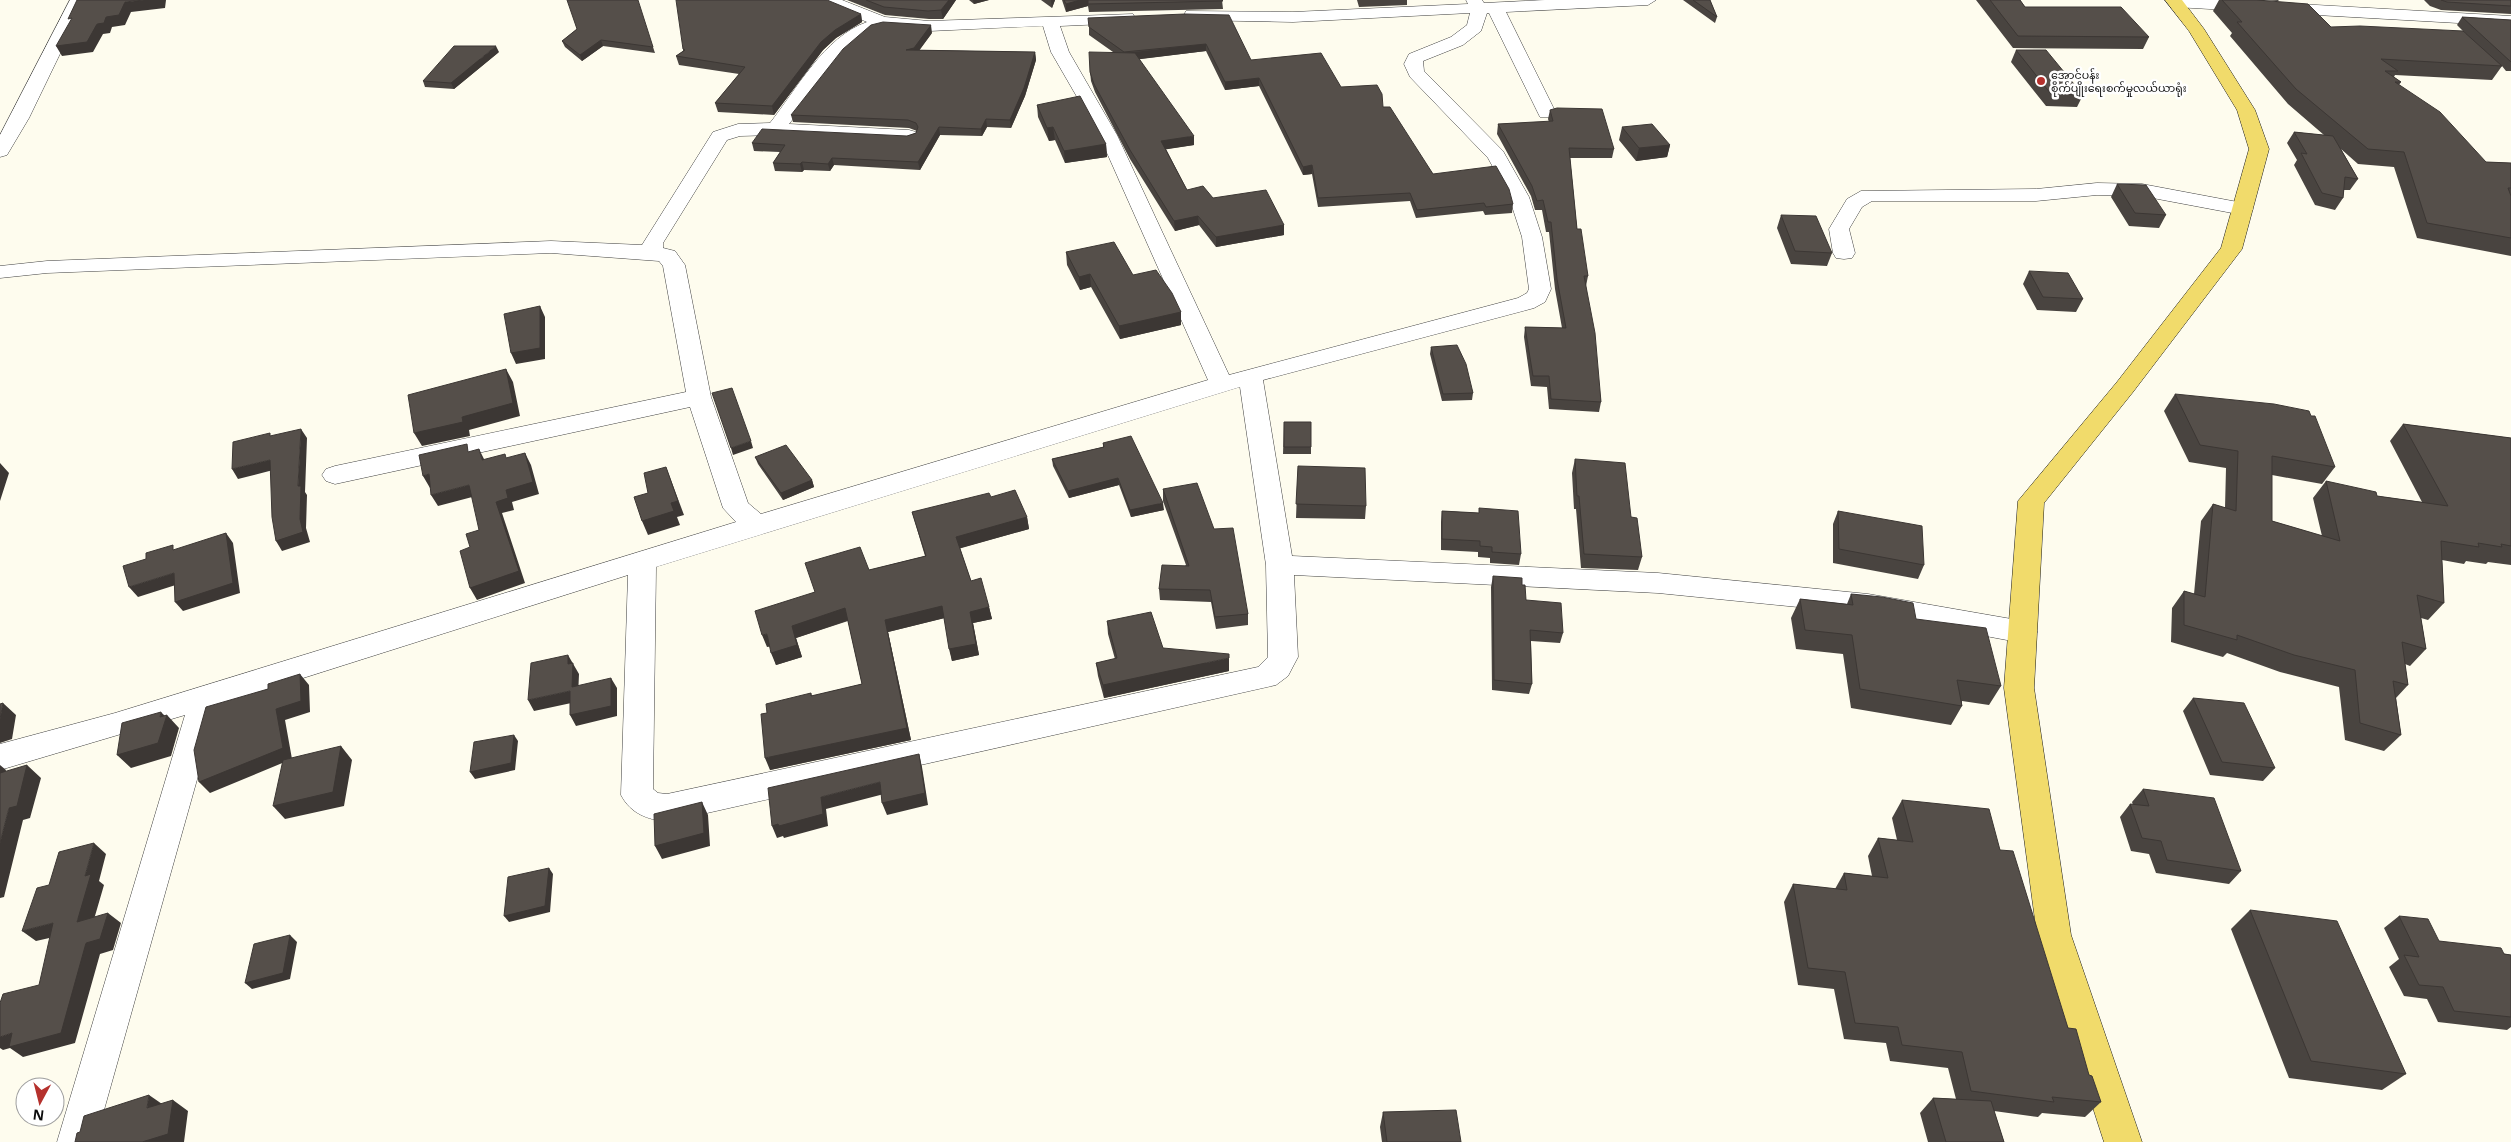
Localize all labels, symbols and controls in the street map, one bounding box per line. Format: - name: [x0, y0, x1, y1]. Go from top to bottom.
- place label: အောင်ပန်း စိုက်ပျိုးရေးစက်မှုလယ်ယာရုံး: [2051, 64, 2187, 101]
- marker: အောင်ပန်း စိုက်ပျိုးရေးစက်မှုလယ်ယာရုံး: [2035, 75, 2047, 87]
- north arrow: [15, 1077, 65, 1127]
- text: N: [31, 1097, 46, 1129]

